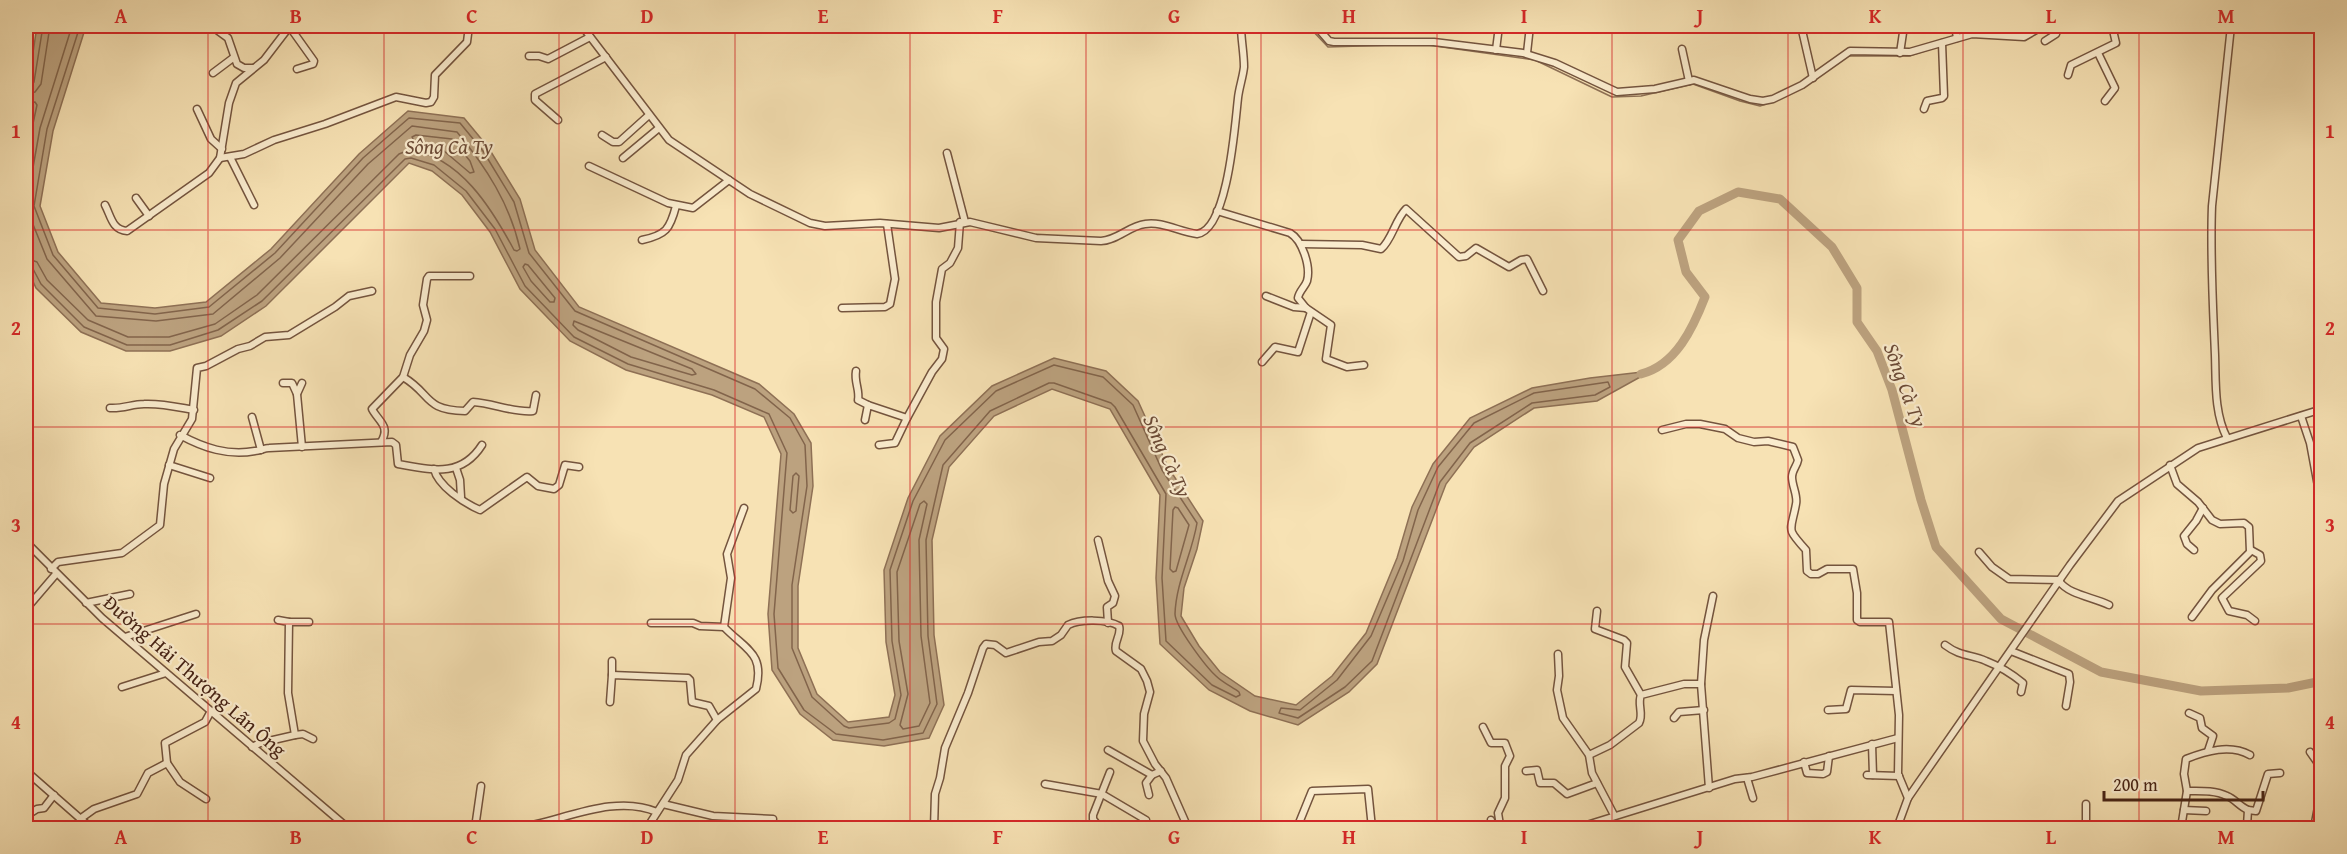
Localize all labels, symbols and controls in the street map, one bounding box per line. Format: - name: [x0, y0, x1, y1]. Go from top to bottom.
- text: A: [115, 1, 128, 30]
- text: B: [290, 1, 302, 30]
- text: C: [466, 1, 478, 30]
- text: D: [640, 1, 654, 30]
- text: E: [818, 1, 829, 30]
- text: F: [993, 1, 1003, 30]
- text: G: [1168, 1, 1180, 30]
- text: H: [1342, 1, 1356, 30]
- text: I: [1521, 1, 1527, 30]
- text: J: [1694, 1, 1704, 30]
- text: K: [1869, 1, 1882, 30]
- text: L: [2046, 1, 2057, 30]
- text: M: [2217, 1, 2235, 30]
- text: 1: [11, 116, 21, 145]
- text: 1: [2325, 116, 2335, 145]
- water label: Sông Cà Ty: [405, 131, 493, 162]
- text: 2: [11, 313, 21, 342]
- text: 2: [2325, 313, 2335, 342]
- water label: Sông Cà Ty: [1876, 338, 1935, 432]
- water label: Sông Cà Ty: [1135, 409, 1200, 502]
- text: 3: [11, 510, 21, 539]
- text: 3: [2325, 510, 2335, 539]
- street label: Đường Hải Thượng Lãn Ông: [97, 588, 293, 763]
- text: 4: [11, 707, 21, 736]
- text: 4: [2325, 707, 2335, 736]
- scale bar: [2104, 764, 2263, 802]
- text: 200 m: [2113, 771, 2158, 798]
- text: A: [115, 822, 128, 851]
- text: B: [290, 822, 302, 851]
- text: C: [466, 822, 478, 851]
- text: D: [640, 822, 654, 851]
- text: E: [818, 822, 829, 851]
- text: F: [993, 822, 1003, 851]
- text: G: [1168, 822, 1180, 851]
- text: H: [1342, 822, 1356, 851]
- text: I: [1521, 822, 1527, 851]
- text: J: [1694, 822, 1704, 851]
- text: K: [1869, 822, 1882, 851]
- text: L: [2046, 822, 2057, 851]
- text: M: [2217, 822, 2235, 851]

